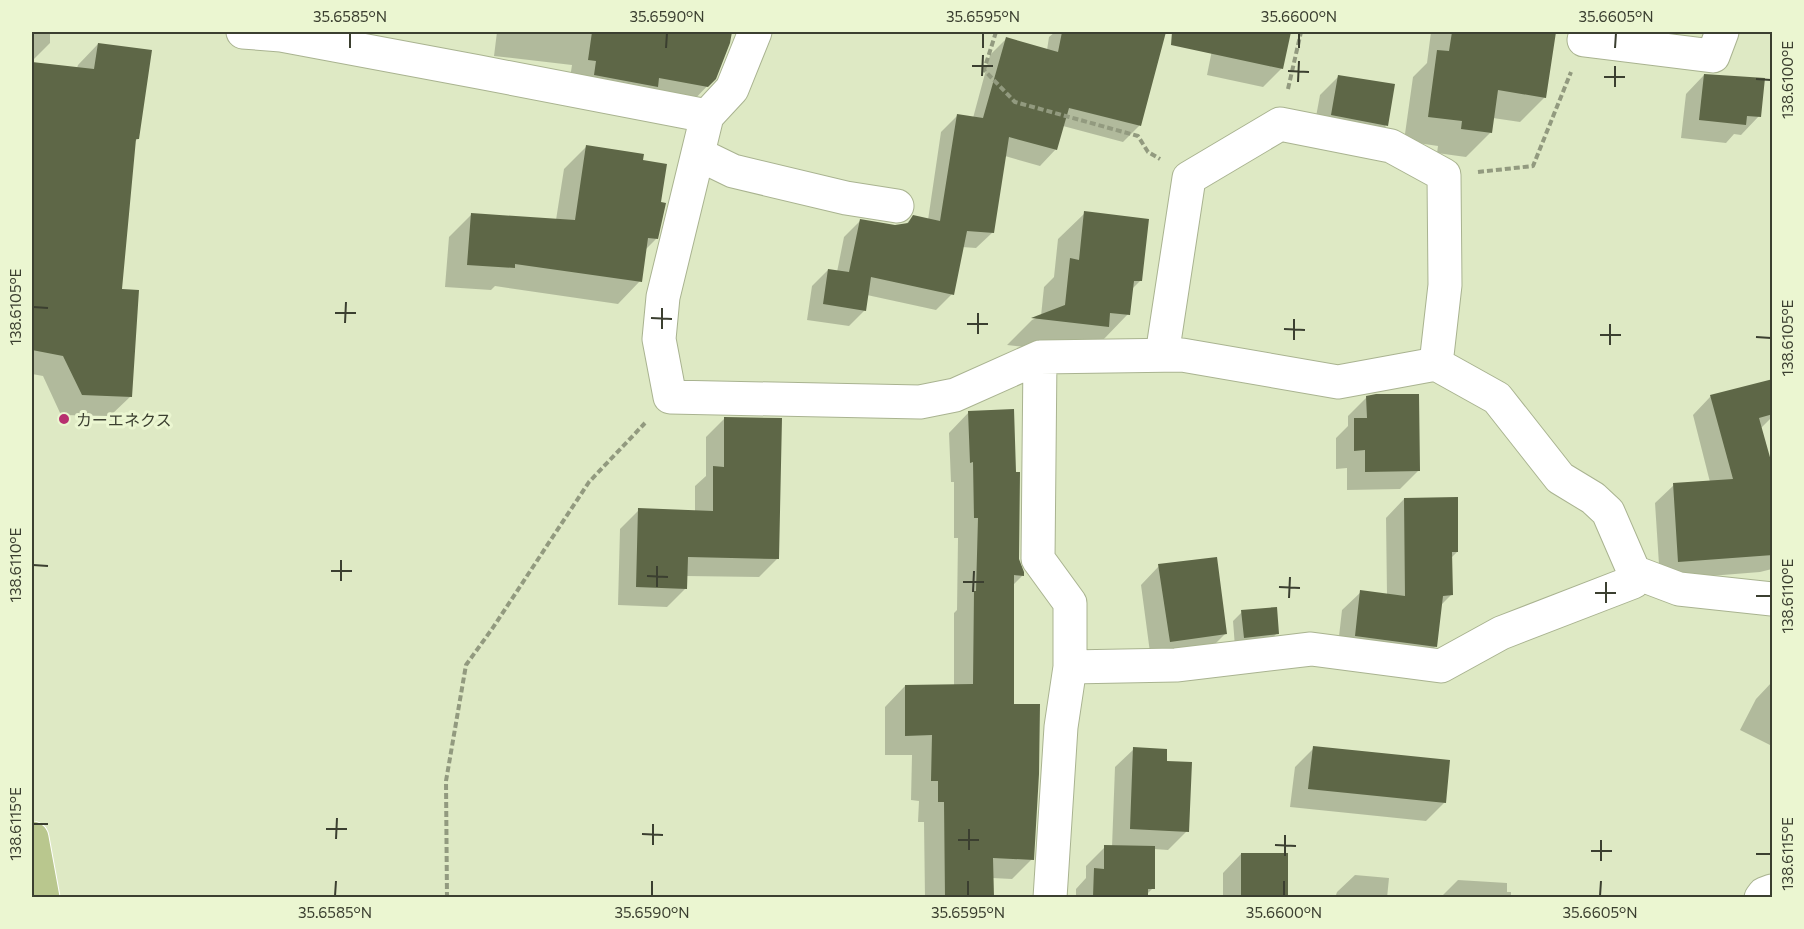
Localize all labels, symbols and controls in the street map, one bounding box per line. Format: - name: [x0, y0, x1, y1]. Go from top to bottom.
- text: 35.6585°N: [313, 7, 387, 25]
- text: 35.6590°N: [629, 7, 705, 25]
- text: 35.6595°N: [946, 7, 1020, 25]
- text: 35.6600°N: [1261, 7, 1337, 25]
- text: 35.6605°N: [1578, 7, 1654, 25]
- text: 138.6100°E: [1778, 41, 1796, 119]
- text: 138.6105°E: [6, 268, 24, 346]
- text: 138.6105°E: [1778, 299, 1796, 377]
- place label: カーエネクス: [76, 410, 172, 429]
- marker: カーエネクス: [57, 412, 71, 426]
- text: 138.6110°E: [6, 528, 24, 602]
- text: 138.6110°E: [1778, 559, 1796, 633]
- text: 138.6115°E: [6, 787, 24, 861]
- text: 138.6115°E: [1778, 817, 1796, 891]
- text: 35.6585°N: [298, 903, 372, 921]
- text: 35.6590°N: [614, 903, 690, 921]
- text: 35.6595°N: [931, 903, 1005, 921]
- text: 35.6600°N: [1246, 903, 1322, 921]
- text: 35.6605°N: [1562, 903, 1638, 921]

